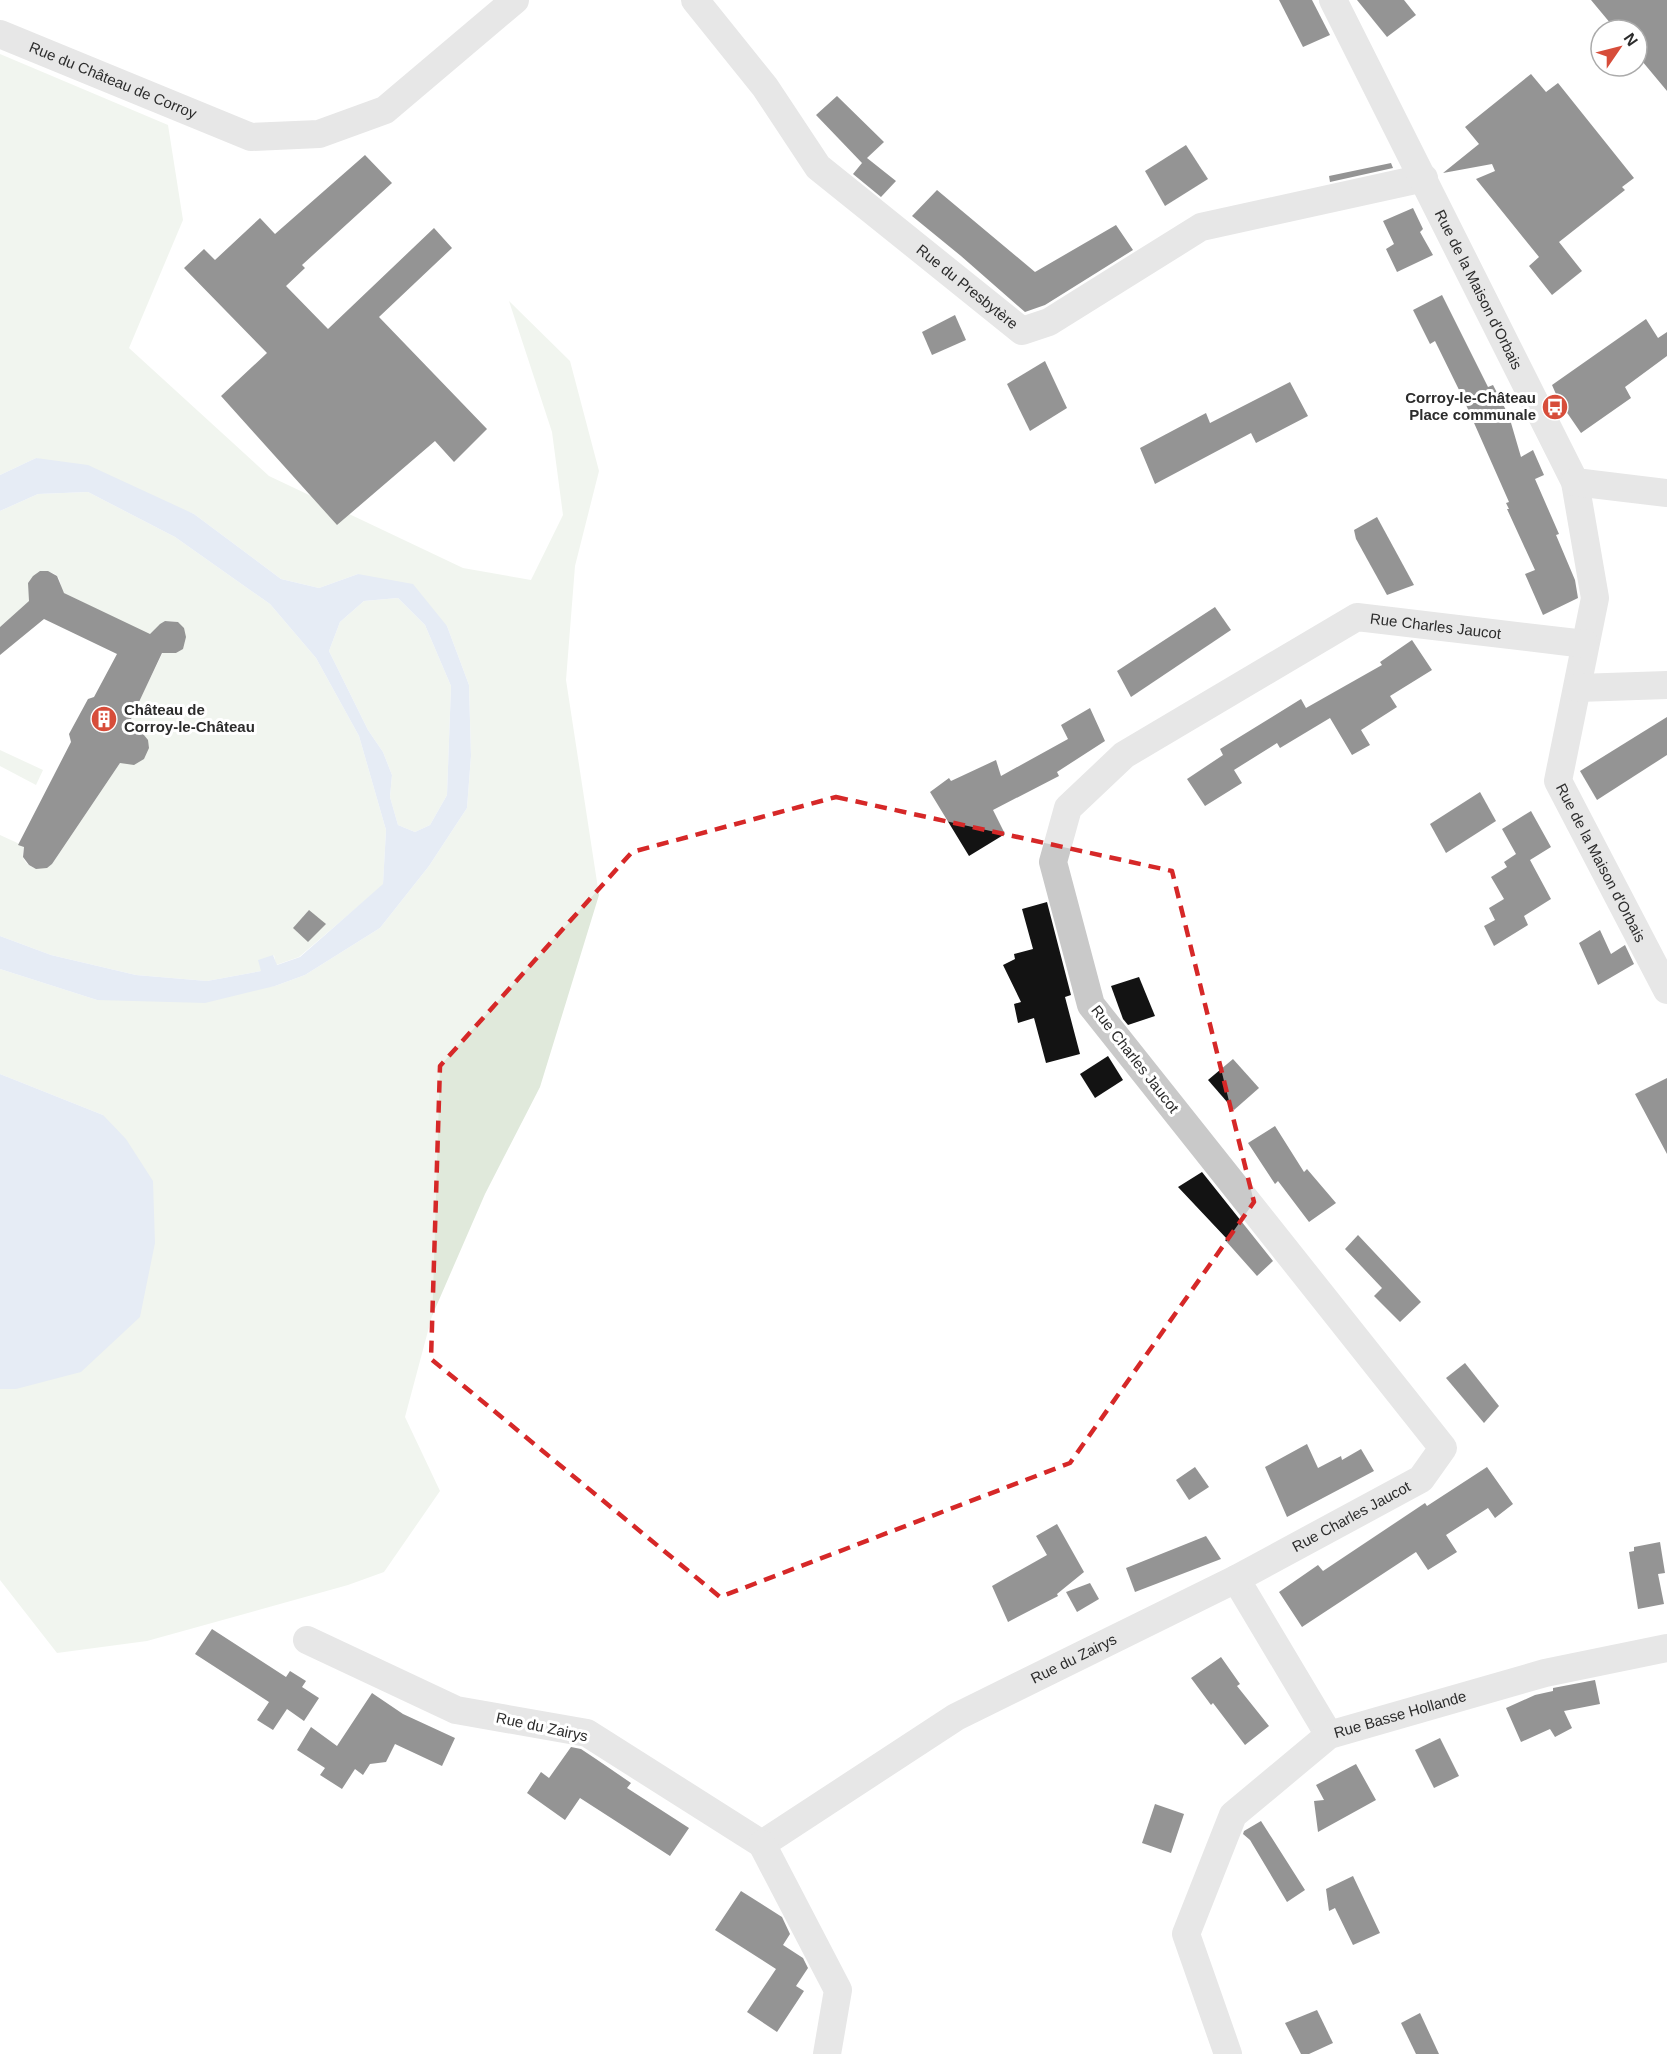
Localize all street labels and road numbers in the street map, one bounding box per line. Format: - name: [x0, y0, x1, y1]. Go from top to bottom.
- street label: Rue du Château de Corroy: [27, 38, 200, 122]
- street label: Rue de la Maison d'Orbais: [1432, 207, 1526, 372]
- street label: Rue du Presbytère: [913, 241, 1022, 332]
- street label: Rue Charles Jaucot: [1369, 610, 1503, 642]
- street label: Rue de la Maison d'Orbais: [1553, 780, 1649, 945]
- street label: Rue Charles Jaucot: [1088, 1002, 1183, 1116]
- street label: Rue Charles Jaucot: [1289, 1477, 1414, 1555]
- street label: Rue du Zairys: [1028, 1630, 1119, 1687]
- street label: Rue Basse Hollande: [1332, 1687, 1468, 1741]
- street label: Rue du Zairys: [495, 1708, 590, 1745]

